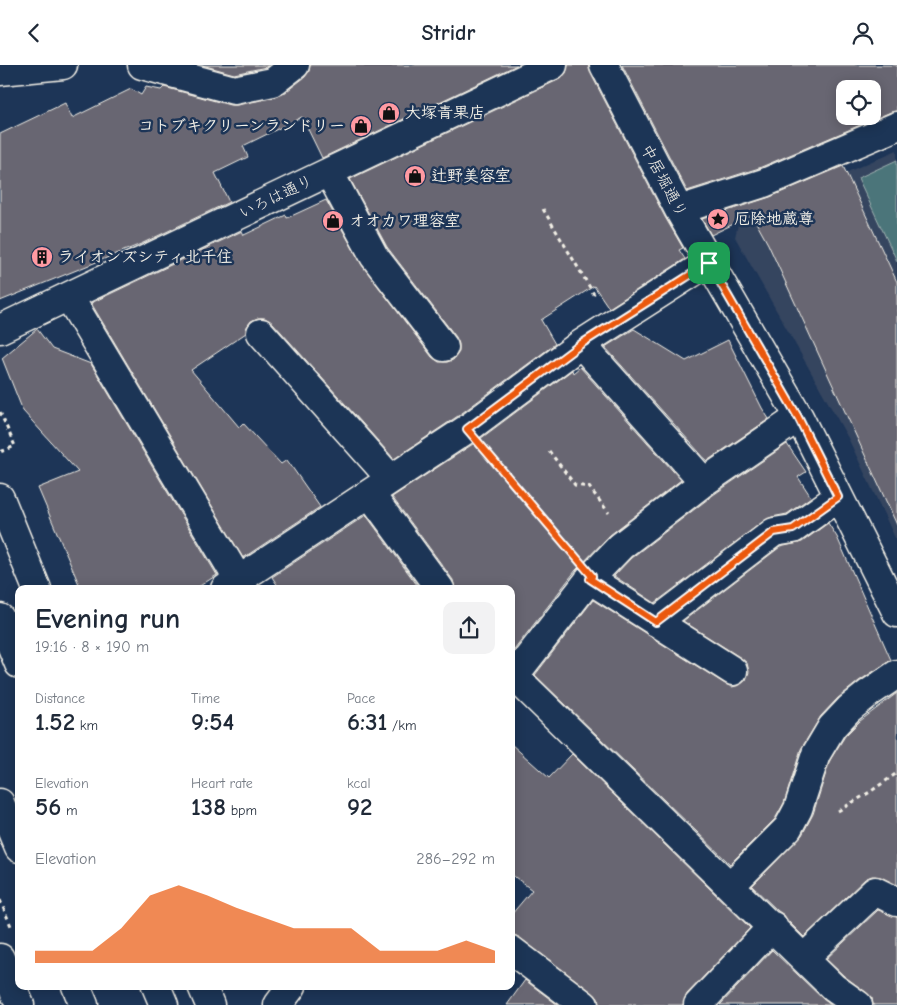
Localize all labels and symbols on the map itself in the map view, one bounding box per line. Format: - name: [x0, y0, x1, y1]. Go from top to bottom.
- shop icon: 大塚青果店: [377, 101, 401, 125]
- place label: 大塚青果店: [405, 104, 485, 122]
- shop icon: コトブキクリーンランドリー: [349, 114, 373, 138]
- place label: コトブキクリーンランドリー: [138, 117, 345, 135]
- street label: 中居堀通り: [637, 141, 691, 221]
- shop icon: 辻野美容室: [403, 164, 427, 188]
- place label: 辻野美容室: [431, 167, 511, 185]
- street label: いろは通り: [236, 171, 316, 223]
- place icon: 厄除地蔵尊: [706, 207, 730, 231]
- shop icon: オオカワ理容室: [321, 209, 345, 233]
- place label: 厄除地蔵尊: [734, 210, 814, 228]
- place label: オオカワ理容室: [349, 212, 461, 230]
- pin: [688, 242, 730, 284]
- building icon: ライオンズシティ北千住: [30, 245, 54, 269]
- place label: ライオンズシティ北千住: [58, 248, 232, 266]

